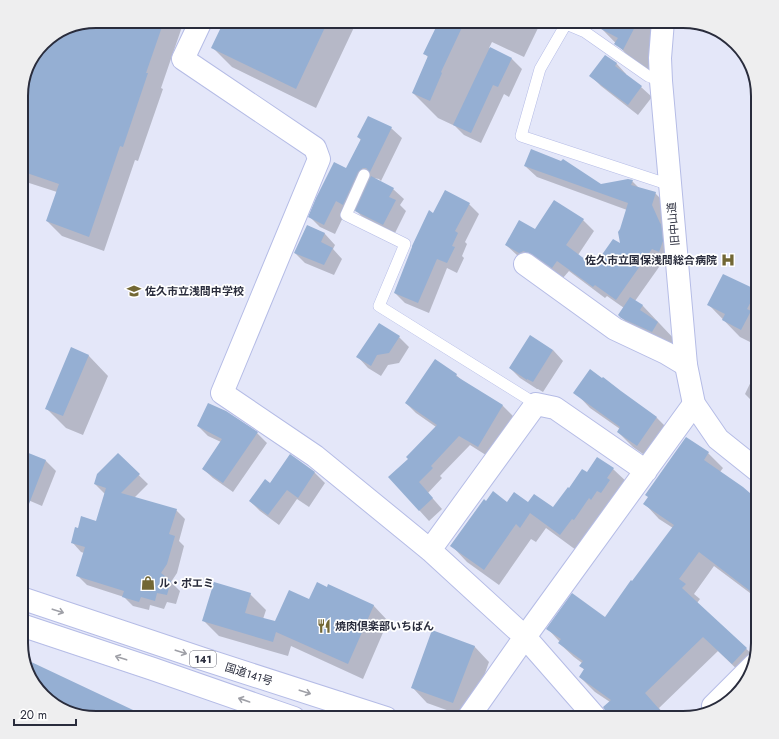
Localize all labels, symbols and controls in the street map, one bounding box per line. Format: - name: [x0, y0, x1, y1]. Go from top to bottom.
- street label: 旧中山道: [663, 201, 683, 247]
- place label: 佐久市立国保浅間総合病院: [585, 252, 717, 268]
- hospital icon: 佐久市立国保浅間総合病院: [720, 252, 736, 268]
- school or university icon: 佐久市立浅間中学校: [126, 283, 142, 299]
- place label: 佐久市立浅間中学校: [145, 283, 244, 299]
- shop icon: ル・ポエミ: [140, 575, 156, 591]
- place label: ル・ポエミ: [159, 575, 214, 591]
- one-way arrow: [52, 608, 65, 615]
- restaurant icon: 焼肉倶楽部いちばん: [316, 618, 332, 634]
- place label: 焼肉倶楽部いちばん: [335, 618, 434, 634]
- one-way arrow: [175, 649, 188, 656]
- road number: 141: [190, 651, 216, 667]
- one-way arrow: [115, 654, 128, 661]
- street label: 国道141号: [223, 659, 275, 689]
- one-way arrow: [298, 689, 311, 696]
- one-way arrow: [239, 696, 251, 704]
- scale bar: [14, 701, 76, 727]
- text: 20 m: [20, 706, 47, 724]

